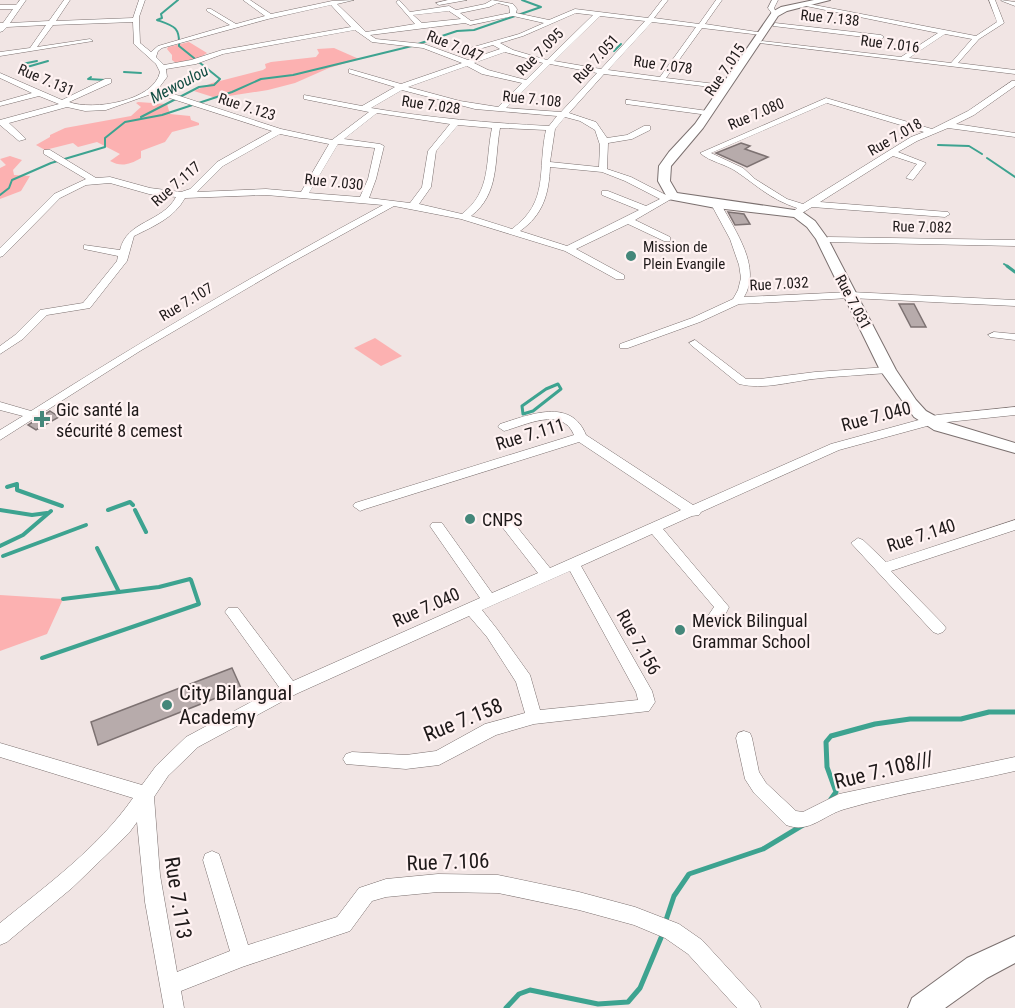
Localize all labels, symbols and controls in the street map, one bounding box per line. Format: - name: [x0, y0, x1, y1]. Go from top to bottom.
- street label: Rue 7.138: [800, 6, 860, 30]
- street label: Rue 7.095: [513, 25, 567, 79]
- street label: Rue 7.047: [424, 27, 486, 65]
- street label: Rue 7.051: [569, 31, 623, 87]
- street label: Rue 7.016: [859, 31, 921, 57]
- street label: Rue 7.015: [701, 40, 749, 100]
- street label: Rue 7.078: [632, 52, 694, 78]
- street label: Rue 7.131: [15, 60, 77, 100]
- water label: Mewoulou: [147, 61, 212, 107]
- street label: Rue 7.108: [502, 87, 562, 111]
- street label: Rue 7.123: [216, 89, 278, 125]
- street label: Rue 7.028: [400, 92, 462, 118]
- street label: Rue 7.080: [725, 94, 787, 134]
- street label: Rue 7.018: [865, 114, 925, 160]
- street label: Rue 7.117: [148, 158, 204, 210]
- street label: Rue 7.030: [304, 170, 364, 194]
- street label: Rue 7.082: [892, 217, 952, 237]
- place label: Mission de Plein Evangile: [643, 238, 725, 273]
- marker: Mission de Plein Evangile: [624, 249, 638, 263]
- street label: Rue 7.031: [831, 272, 875, 332]
- street label: Rue 7.032: [749, 273, 809, 295]
- street label: Rue 7.107: [156, 279, 216, 325]
- street label: Rue 7.040: [839, 397, 913, 435]
- place label: Gic santé la sécurité 8 cemest: [56, 399, 182, 441]
- marker: Gic santé la sécurité 8 cemest: [33, 410, 51, 428]
- street label: Rue 7.111: [493, 414, 567, 454]
- place label: CNPS: [482, 509, 523, 530]
- marker: CNPS: [463, 512, 477, 526]
- street label: Rue 7.140: [884, 514, 958, 556]
- street label: Rue 7.040: [389, 583, 463, 631]
- street label: Rue 7.156: [613, 606, 665, 678]
- place label: Mevick Bilingual Grammar School: [692, 610, 810, 652]
- marker: Mevick Bilingual Grammar School: [673, 623, 687, 637]
- place label: City Bilangual Academy: [179, 681, 292, 729]
- street label: Rue 7.158: [420, 693, 506, 747]
- marker: City Bilangual Academy: [160, 698, 174, 712]
- street label: Rue 7.108///: [832, 746, 936, 794]
- street label: Rue 7.106: [406, 849, 490, 875]
- street label: Rue 7.113: [160, 855, 196, 941]

